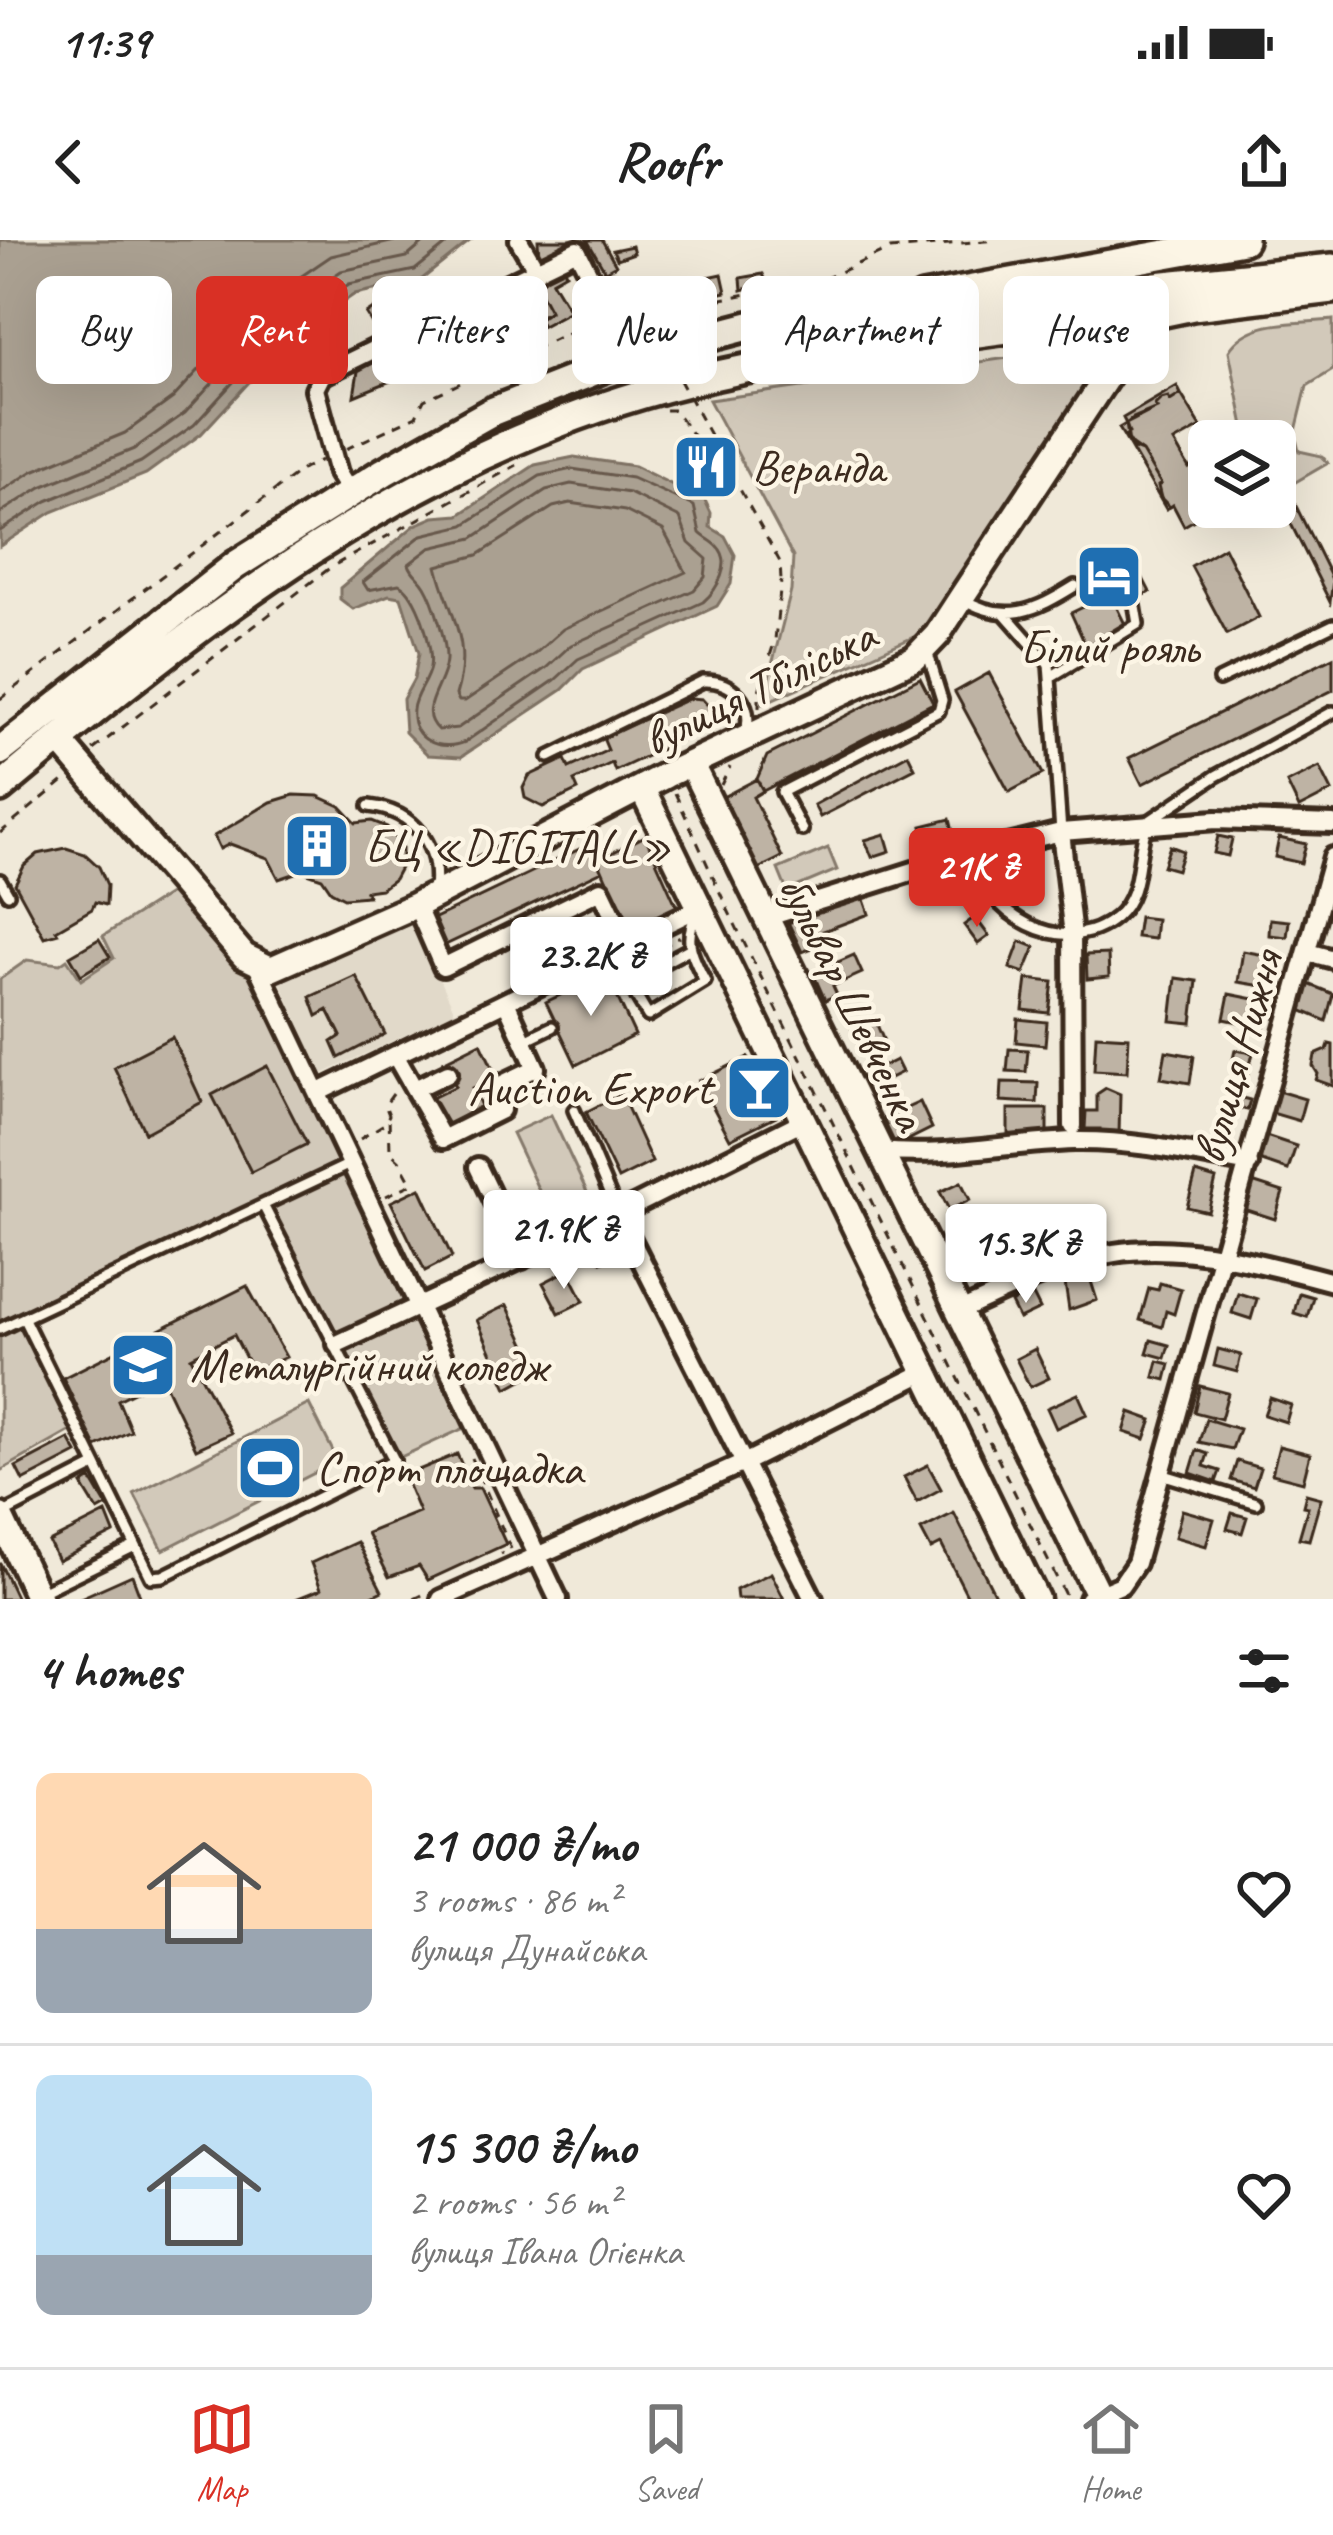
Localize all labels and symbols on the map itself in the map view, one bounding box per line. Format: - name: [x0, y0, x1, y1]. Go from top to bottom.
- restaurant icon: Веранда: [671, 432, 741, 502]
- place label: Веранда: [752, 437, 889, 497]
- hotel icon: Білий рояль: [1074, 542, 1144, 612]
- street label: вулиця Тбіліська: [633, 604, 888, 769]
- place label: Білий рояль: [1020, 617, 1202, 677]
- building icon: БЦ «DIGITALL»: [282, 811, 352, 881]
- place label: БЦ «DIGITALL»: [364, 816, 672, 876]
- pin: 21K ₴: [893, 828, 1061, 930]
- street label: бульвар Шевченка: [765, 864, 942, 1142]
- pin: 23.2K ₴: [480, 917, 702, 1019]
- street label: вулиця Нижня: [1178, 941, 1297, 1170]
- bar icon: Auction Export: [724, 1053, 794, 1123]
- place label: Auction Export: [468, 1058, 716, 1118]
- pin: 21.9K ₴: [453, 1190, 675, 1292]
- pin: 15.3K ₴: [915, 1204, 1137, 1306]
- school or university icon: Металургійний коледж: [108, 1330, 178, 1400]
- place label: Металургійний коледж: [190, 1335, 552, 1395]
- sports icon: Спорт площадка: [235, 1433, 305, 1503]
- place label: Спорт площадка: [316, 1438, 586, 1498]

